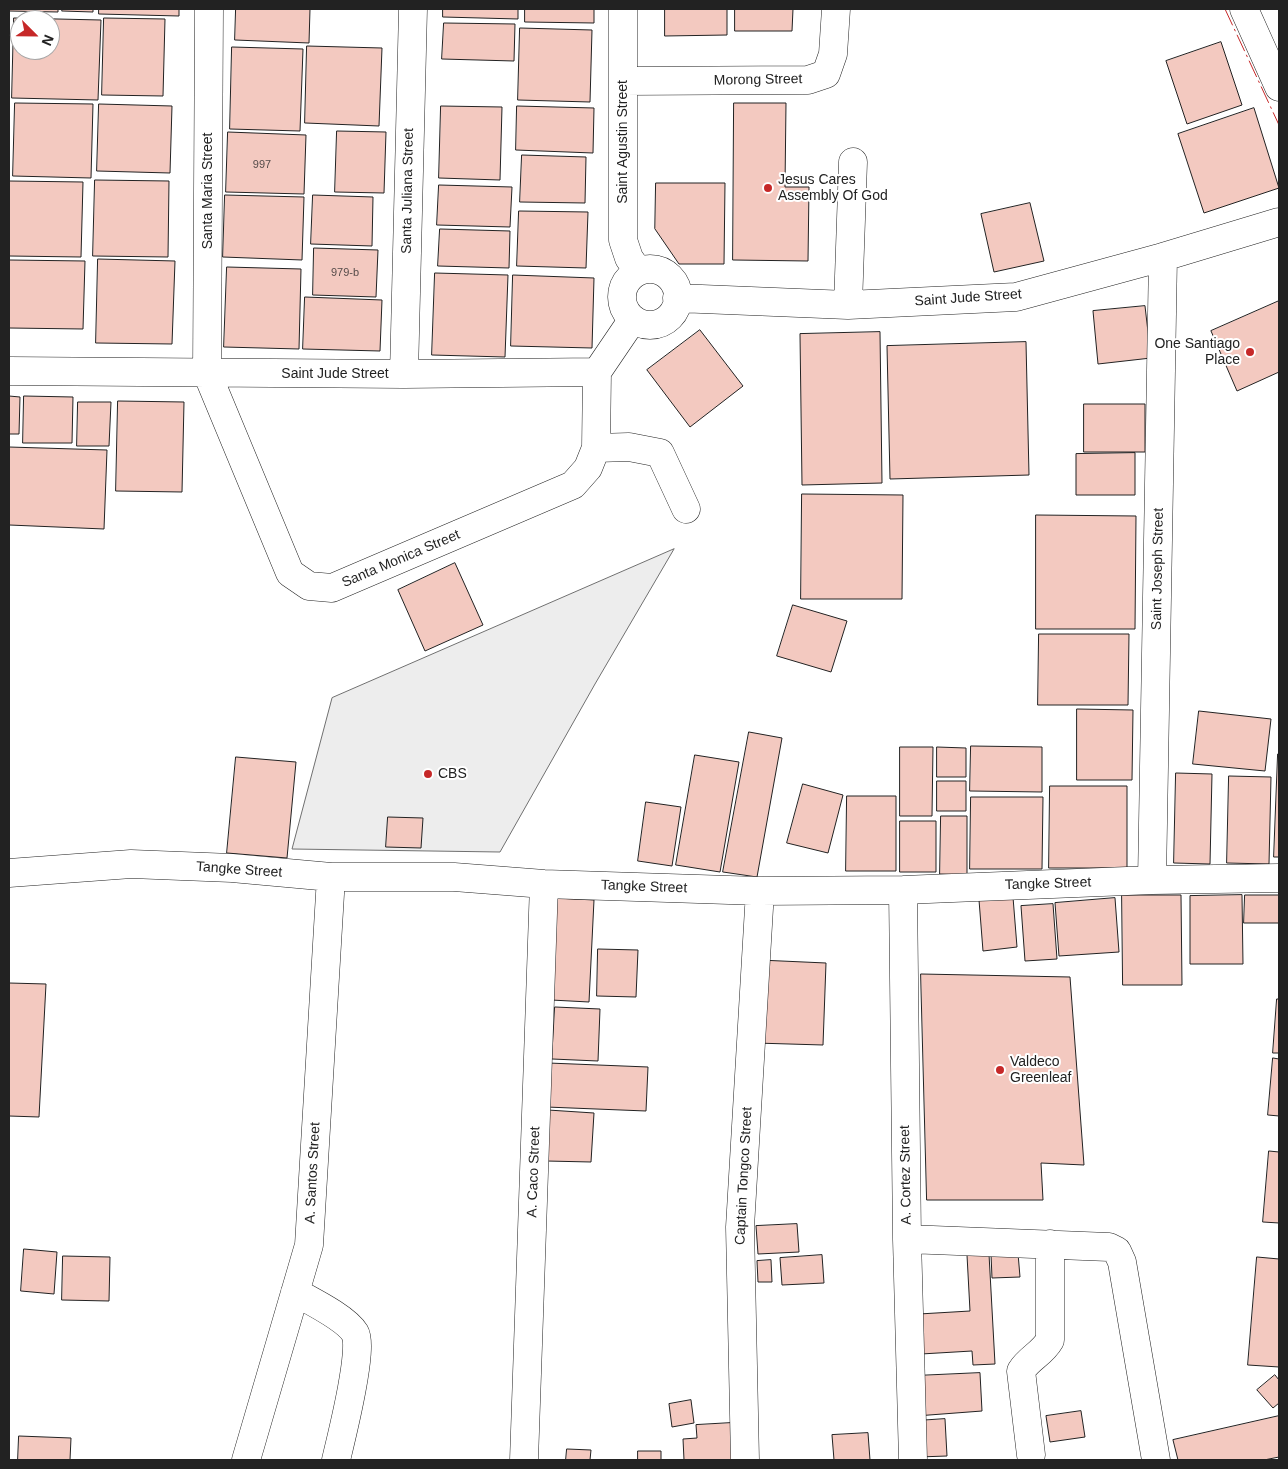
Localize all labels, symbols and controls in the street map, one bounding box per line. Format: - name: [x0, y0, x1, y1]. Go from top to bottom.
- north arrow: [10, 10, 60, 60]
- text: N: [39, 33, 57, 48]
- street label: Morong Street: [714, 71, 802, 89]
- street label: Saint Agustin Street: [615, 80, 631, 204]
- street label: Santa Juliana Street: [399, 128, 417, 254]
- street label: Santa Maria Street: [200, 133, 216, 249]
- house number: 997: [253, 158, 271, 172]
- place label: Jesus Cares Assembly Of God: [778, 172, 888, 204]
- marker: Jesus Cares Assembly Of God: [762, 182, 774, 194]
- house number: 979-b: [331, 266, 359, 280]
- street label: Saint Jude Street: [914, 286, 1022, 310]
- place label: One Santiago Place: [1154, 336, 1240, 368]
- marker: One Santiago Place: [1244, 346, 1256, 358]
- street label: Saint Jude Street: [281, 366, 389, 382]
- street label: Saint Joseph Street: [1149, 508, 1167, 630]
- street label: Santa Monica Street: [339, 526, 463, 592]
- place label: CBS: [438, 766, 467, 782]
- marker: CBS: [422, 768, 434, 780]
- street label: Tangke Street: [195, 859, 283, 881]
- street label: Tangke Street: [1005, 874, 1091, 894]
- street label: Tangke Street: [601, 877, 687, 897]
- place label: Valdeco Greenleaf: [1010, 1054, 1071, 1086]
- marker: Valdeco Greenleaf: [994, 1064, 1006, 1076]
- street label: Captain Tongco Street: [732, 1106, 756, 1246]
- street label: A. Santos Street: [302, 1122, 324, 1224]
- street label: A. Cortez Street: [897, 1125, 915, 1225]
- street label: A. Caco Street: [524, 1126, 544, 1218]

